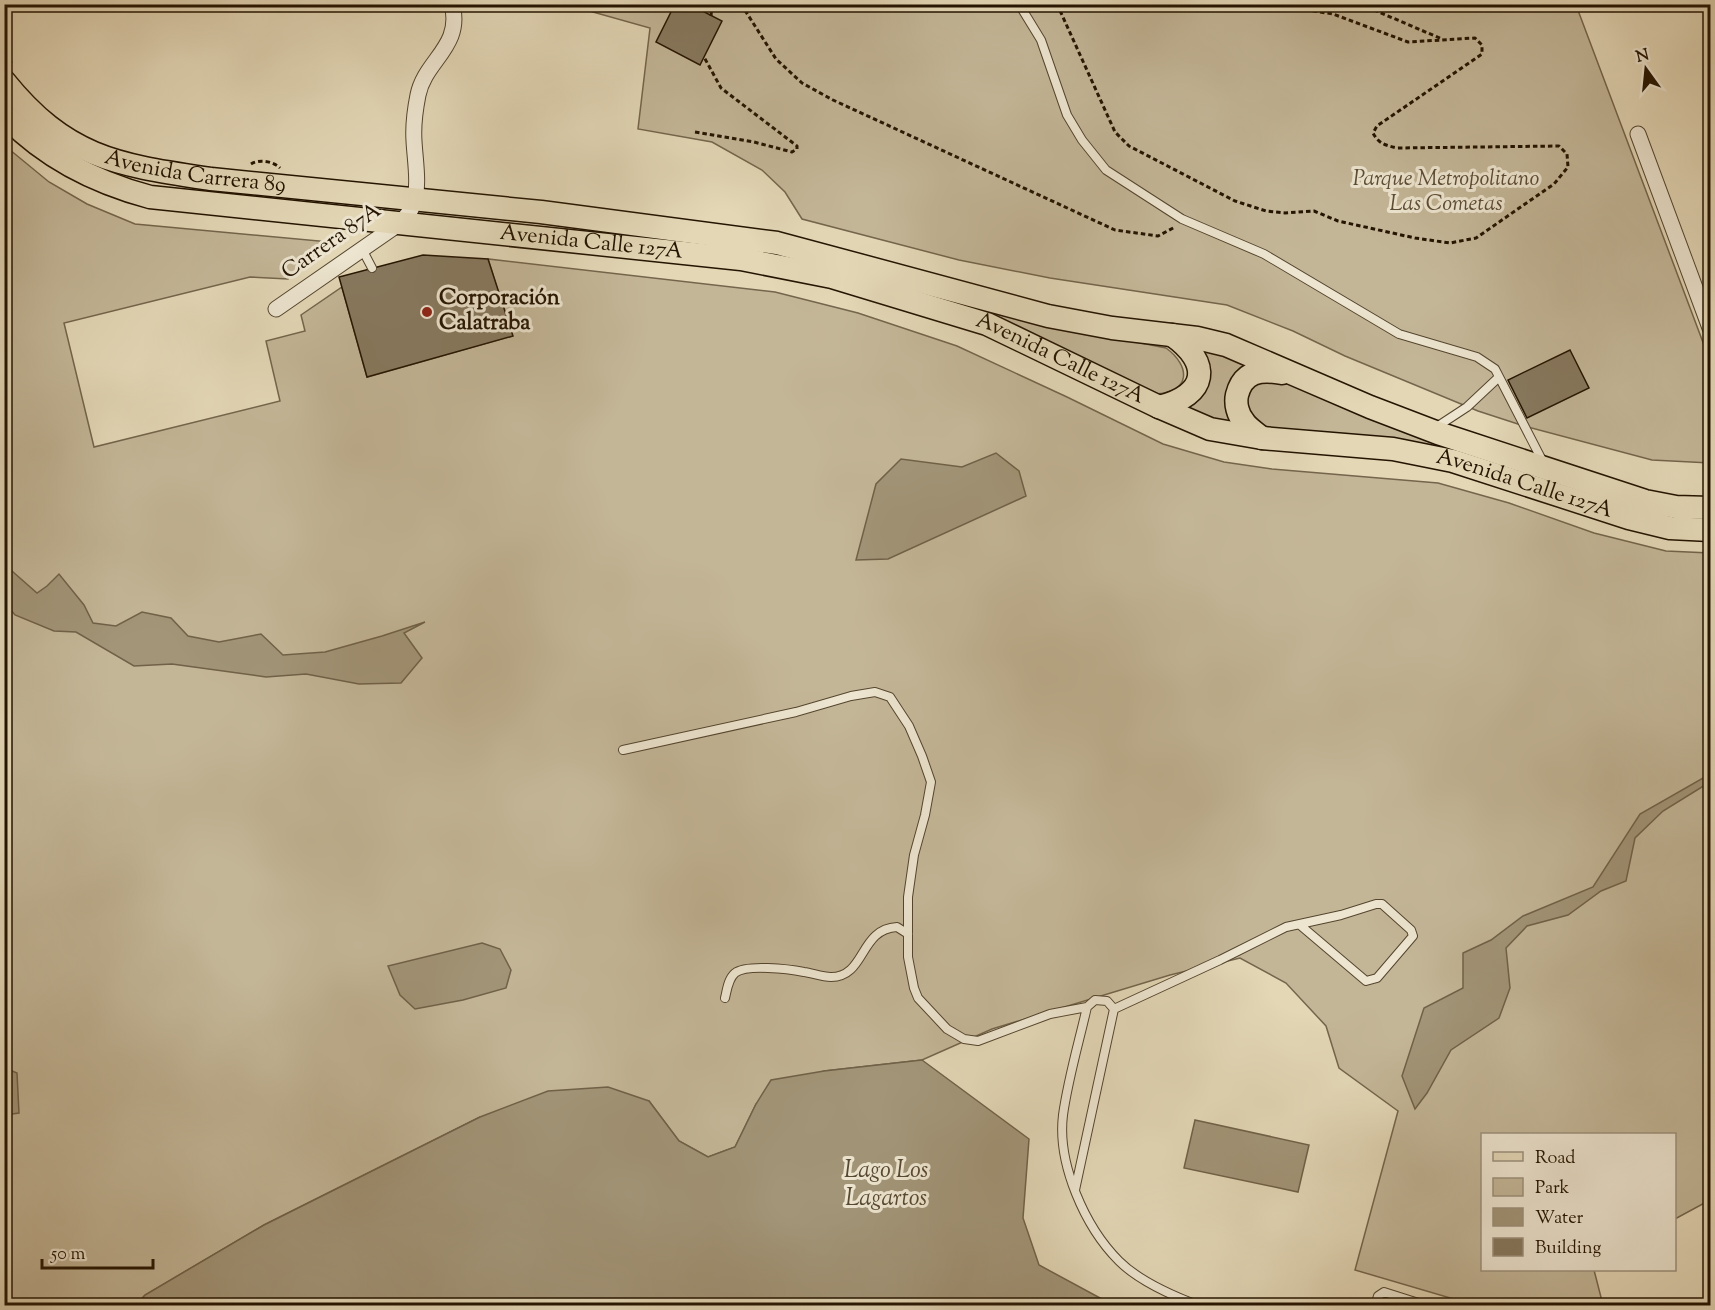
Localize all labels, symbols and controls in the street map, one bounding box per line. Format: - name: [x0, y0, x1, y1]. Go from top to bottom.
- north arrow: [1616, 39, 1676, 99]
- text: N: [1634, 44, 1652, 70]
- street label: Avenida Carrera 89: [100, 142, 287, 202]
- park label: Parque Metropolitano Las Cometas: [1353, 164, 1540, 221]
- street label: Carrera 87A: [276, 196, 389, 288]
- street label: Avenida Calle 127A: [498, 218, 685, 269]
- place label: Corporación Calatraba: [439, 283, 560, 340]
- marker: Corporación Calatraba: [420, 305, 434, 319]
- street label: Avenida Calle 127A: [972, 305, 1150, 414]
- street label: Avenida Calle 127A: [1433, 442, 1617, 528]
- legend: [1481, 1133, 1676, 1271]
- text: Road: [1535, 1146, 1575, 1172]
- water label: Lago Los Lagartos: [844, 1154, 928, 1216]
- text: Park: [1535, 1176, 1570, 1202]
- text: Water: [1535, 1206, 1584, 1232]
- scale bar: [42, 1232, 153, 1270]
- text: Building: [1535, 1236, 1601, 1262]
- text: 50 m: [50, 1242, 86, 1268]

